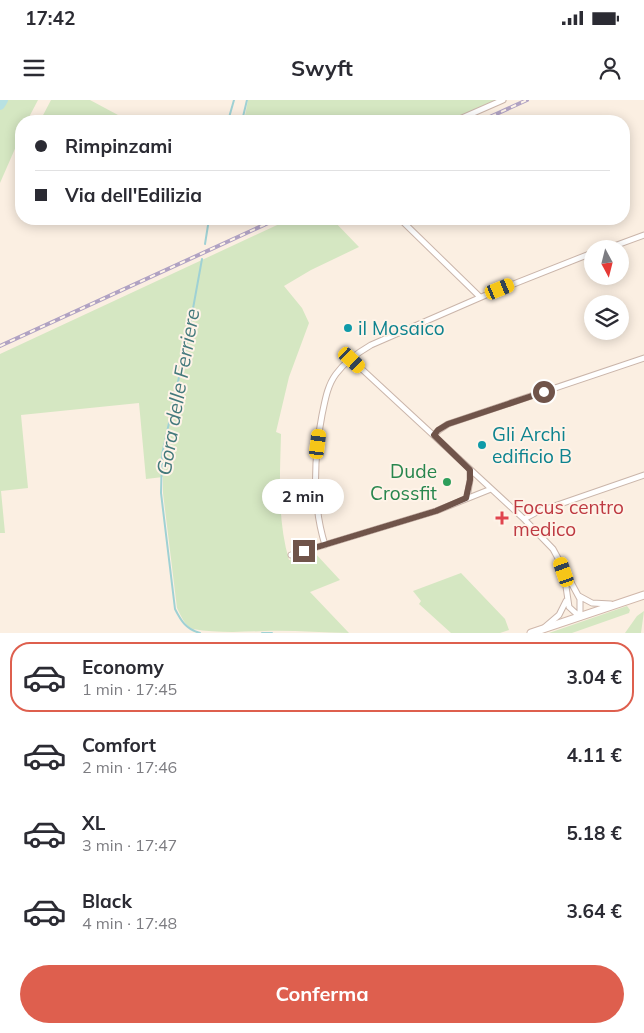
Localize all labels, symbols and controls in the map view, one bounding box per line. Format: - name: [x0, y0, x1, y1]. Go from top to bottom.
- text: 17:42: [25, 6, 75, 30]
- icon: menu: [20, 54, 48, 82]
- text: Swyft: [291, 54, 353, 82]
- icon: person: [596, 54, 624, 82]
- text: Rimpinzami: [65, 134, 172, 158]
- text: Via dell'Edilizia: [65, 183, 202, 207]
- north arrow: [584, 240, 629, 285]
- map controls: [584, 240, 629, 340]
- car: [483, 276, 516, 302]
- button: layers: [584, 295, 629, 340]
- water label: Gora delle Ferriere: [151, 306, 204, 477]
- place label: il Mosaico: [358, 316, 445, 340]
- marker: il Mosaico: [342, 322, 354, 334]
- car: [335, 344, 368, 376]
- route start: [533, 381, 555, 403]
- place label: Gli Archi edificio B: [492, 422, 572, 468]
- car: [308, 428, 327, 460]
- marker: Gli Archi edificio B: [476, 439, 488, 451]
- place label: Dude Crossfit: [370, 459, 437, 505]
- marker: Dude Crossfit: [441, 476, 453, 488]
- callout: 2 min: [263, 478, 345, 514]
- text: 2 min: [282, 486, 324, 506]
- place label: Focus centro medico: [513, 495, 624, 541]
- marker: Focus centro medico: [495, 511, 509, 525]
- route end: [293, 540, 315, 562]
- car: [552, 555, 575, 589]
- icon: car: [22, 655, 67, 700]
- text: Economy: [82, 655, 164, 679]
- text: 3.04 €: [566, 665, 622, 689]
- text: 1 min · 17:45: [82, 679, 177, 699]
- icon: car: [22, 733, 67, 778]
- text: Comfort: [82, 733, 156, 757]
- text: 4.11 €: [566, 743, 622, 767]
- text: 2 min · 17:46: [82, 757, 177, 777]
- icon: car: [22, 811, 67, 856]
- text: XL: [82, 811, 105, 835]
- text: 5.18 €: [566, 821, 622, 845]
- text: 3 min · 17:47: [82, 835, 177, 855]
- icon: car: [22, 889, 67, 934]
- text: Black: [82, 889, 132, 913]
- text: 3.64 €: [566, 899, 622, 923]
- text: 4 min · 17:48: [82, 913, 177, 933]
- button: Conferma: [20, 965, 624, 1023]

